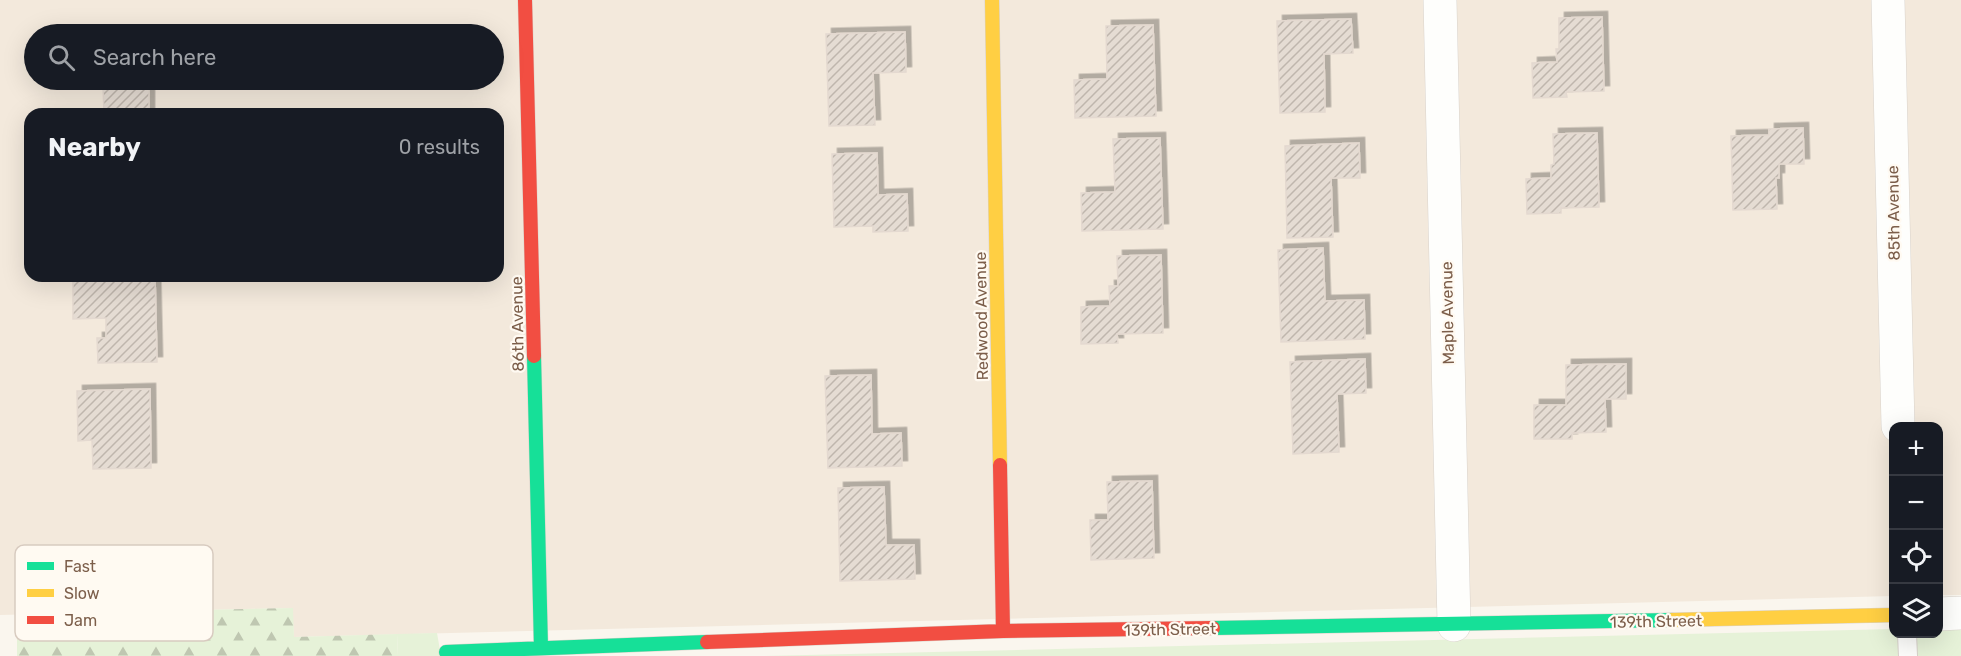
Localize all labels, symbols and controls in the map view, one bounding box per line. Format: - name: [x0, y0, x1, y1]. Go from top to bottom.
- search box: [24, 24, 504, 90]
- icon: search: [45, 41, 78, 74]
- text: Search here: [93, 44, 216, 71]
- text: Nearby: [48, 132, 141, 163]
- text: 0 results: [399, 135, 480, 159]
- street label: 85th Avenue: [1883, 165, 1904, 261]
- street label: Redwood Avenue: [971, 251, 992, 381]
- street label: Maple Avenue: [1437, 261, 1458, 365]
- street label: 86th Avenue: [507, 276, 528, 372]
- map controls: [1889, 422, 1943, 638]
- button: +: [1889, 422, 1943, 476]
- button: −: [1889, 476, 1943, 530]
- button: locate: [1889, 530, 1943, 584]
- legend: [15, 545, 213, 641]
- text: Fast: [64, 557, 96, 576]
- text: Slow: [64, 584, 100, 603]
- button: layers: [1889, 584, 1943, 638]
- text: Jam: [64, 611, 97, 630]
- street label: 139th Street: [1610, 611, 1702, 632]
- street label: 139th Street: [1124, 619, 1216, 640]

